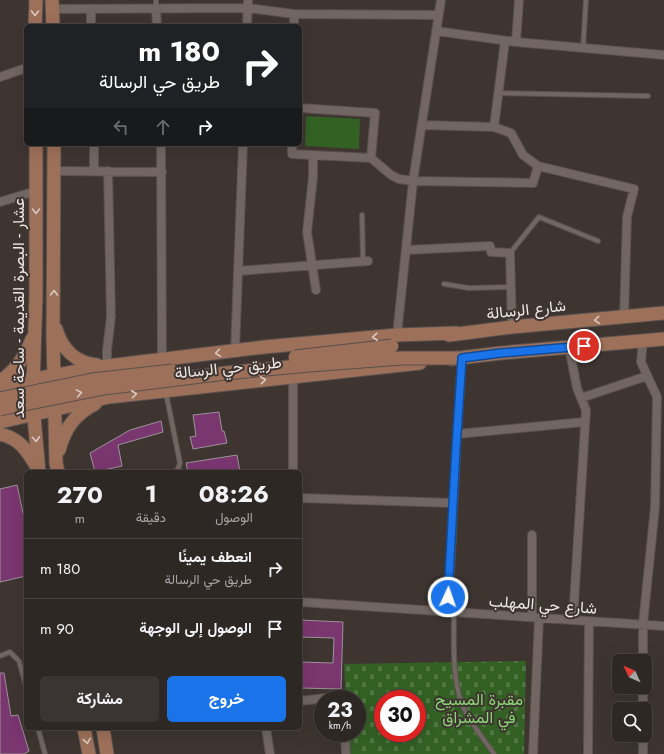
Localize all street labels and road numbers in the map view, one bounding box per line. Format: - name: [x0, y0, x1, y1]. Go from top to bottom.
- street label: عشار - البصرة القديمة - ساحة سعد: [7, 198, 30, 418]
- street label: شارع الرسالة: [485, 294, 567, 325]
- street label: طريق حي الرسالة: [173, 350, 283, 387]
- street label: شارع حي المهلب: [488, 589, 598, 622]

